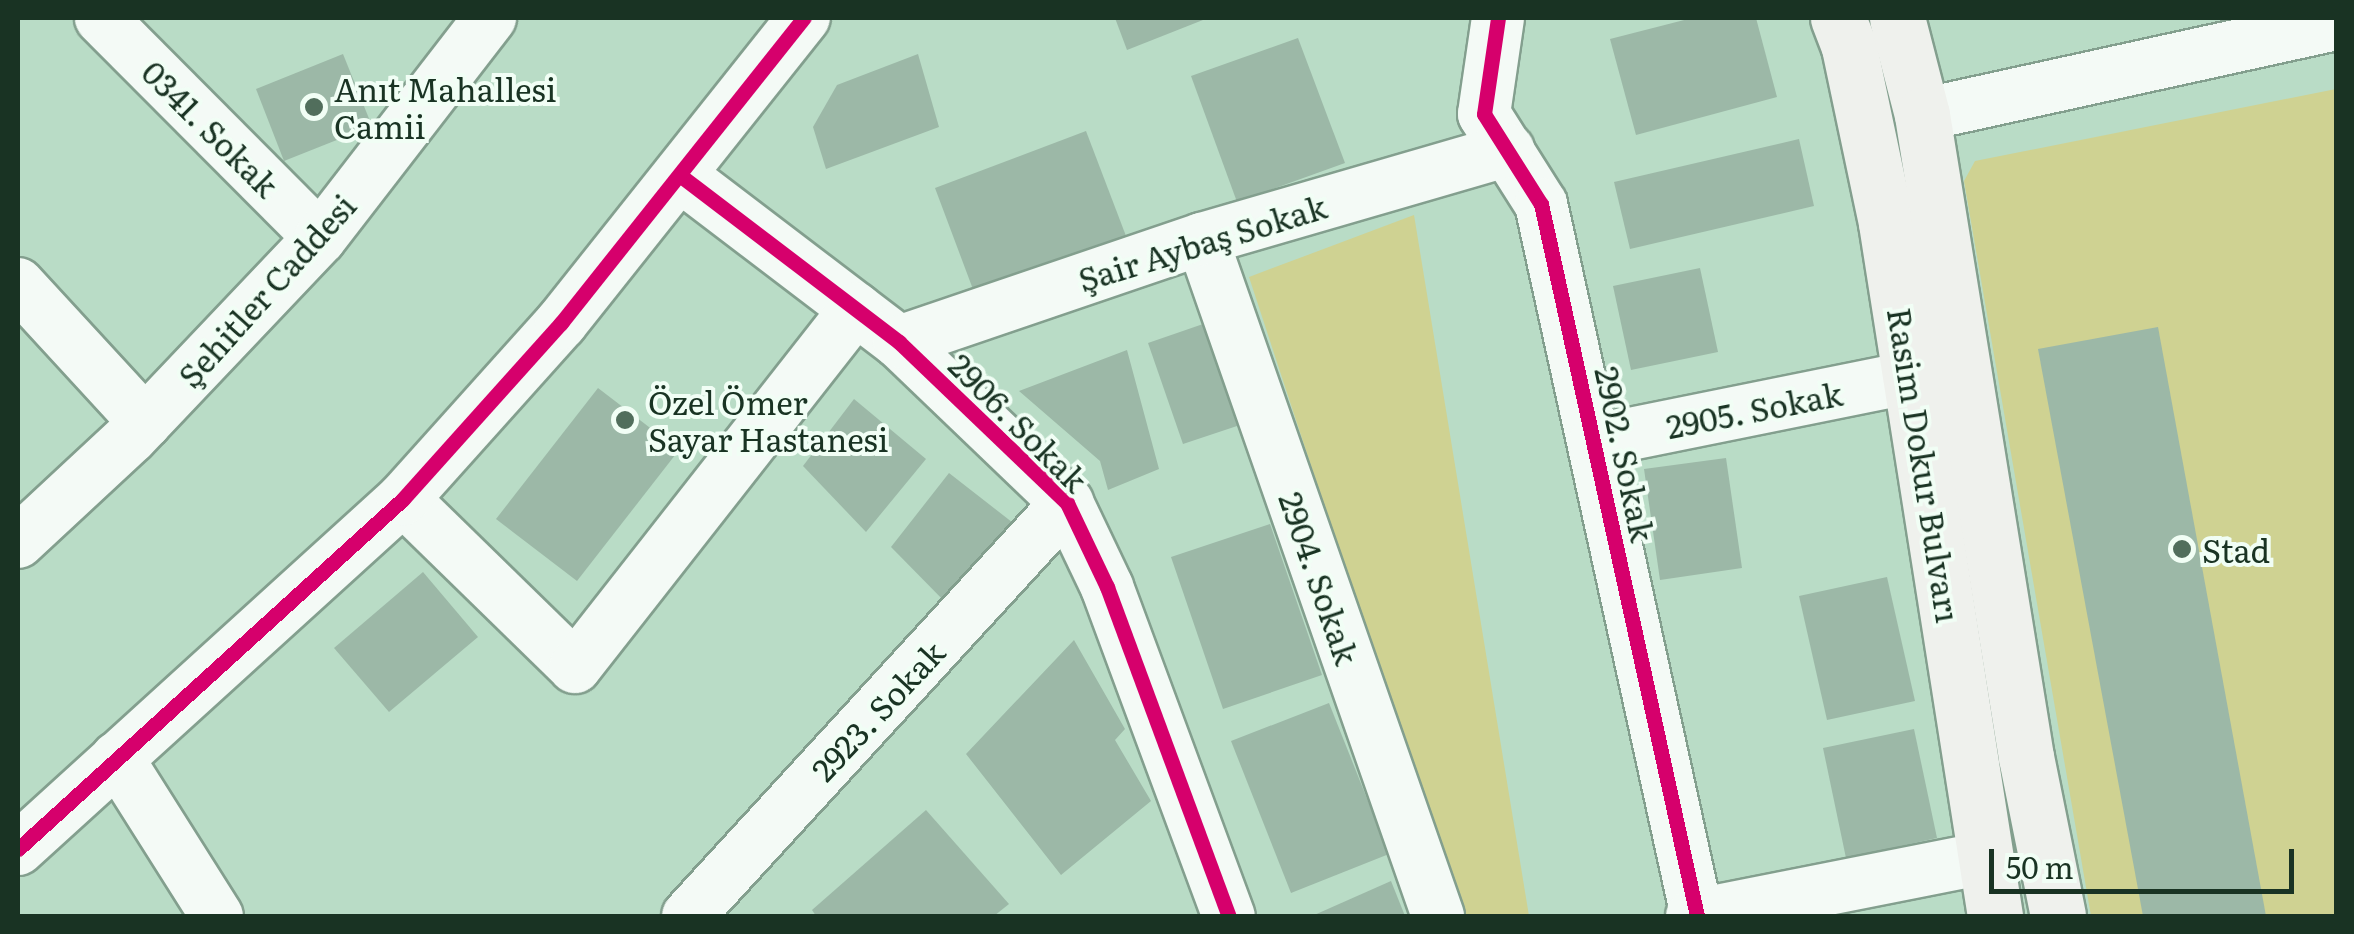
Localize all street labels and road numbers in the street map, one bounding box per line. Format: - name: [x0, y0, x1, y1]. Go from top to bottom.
- street label: 0341. Sokak: [135, 52, 287, 204]
- street label: Şehitler Caddesi: [169, 186, 363, 394]
- street label: Şair Aybaş Sokak: [1073, 186, 1331, 298]
- street label: Rasim Dokur Bulvarı: [1881, 305, 1969, 625]
- street label: 2906. Sokak: [942, 345, 1096, 499]
- street label: 2902. Sokak: [1589, 363, 1663, 545]
- street label: 2905. Sokak: [1663, 373, 1845, 445]
- street label: 2904. Sokak: [1273, 487, 1367, 669]
- street label: 2923. Sokak: [803, 632, 951, 788]

